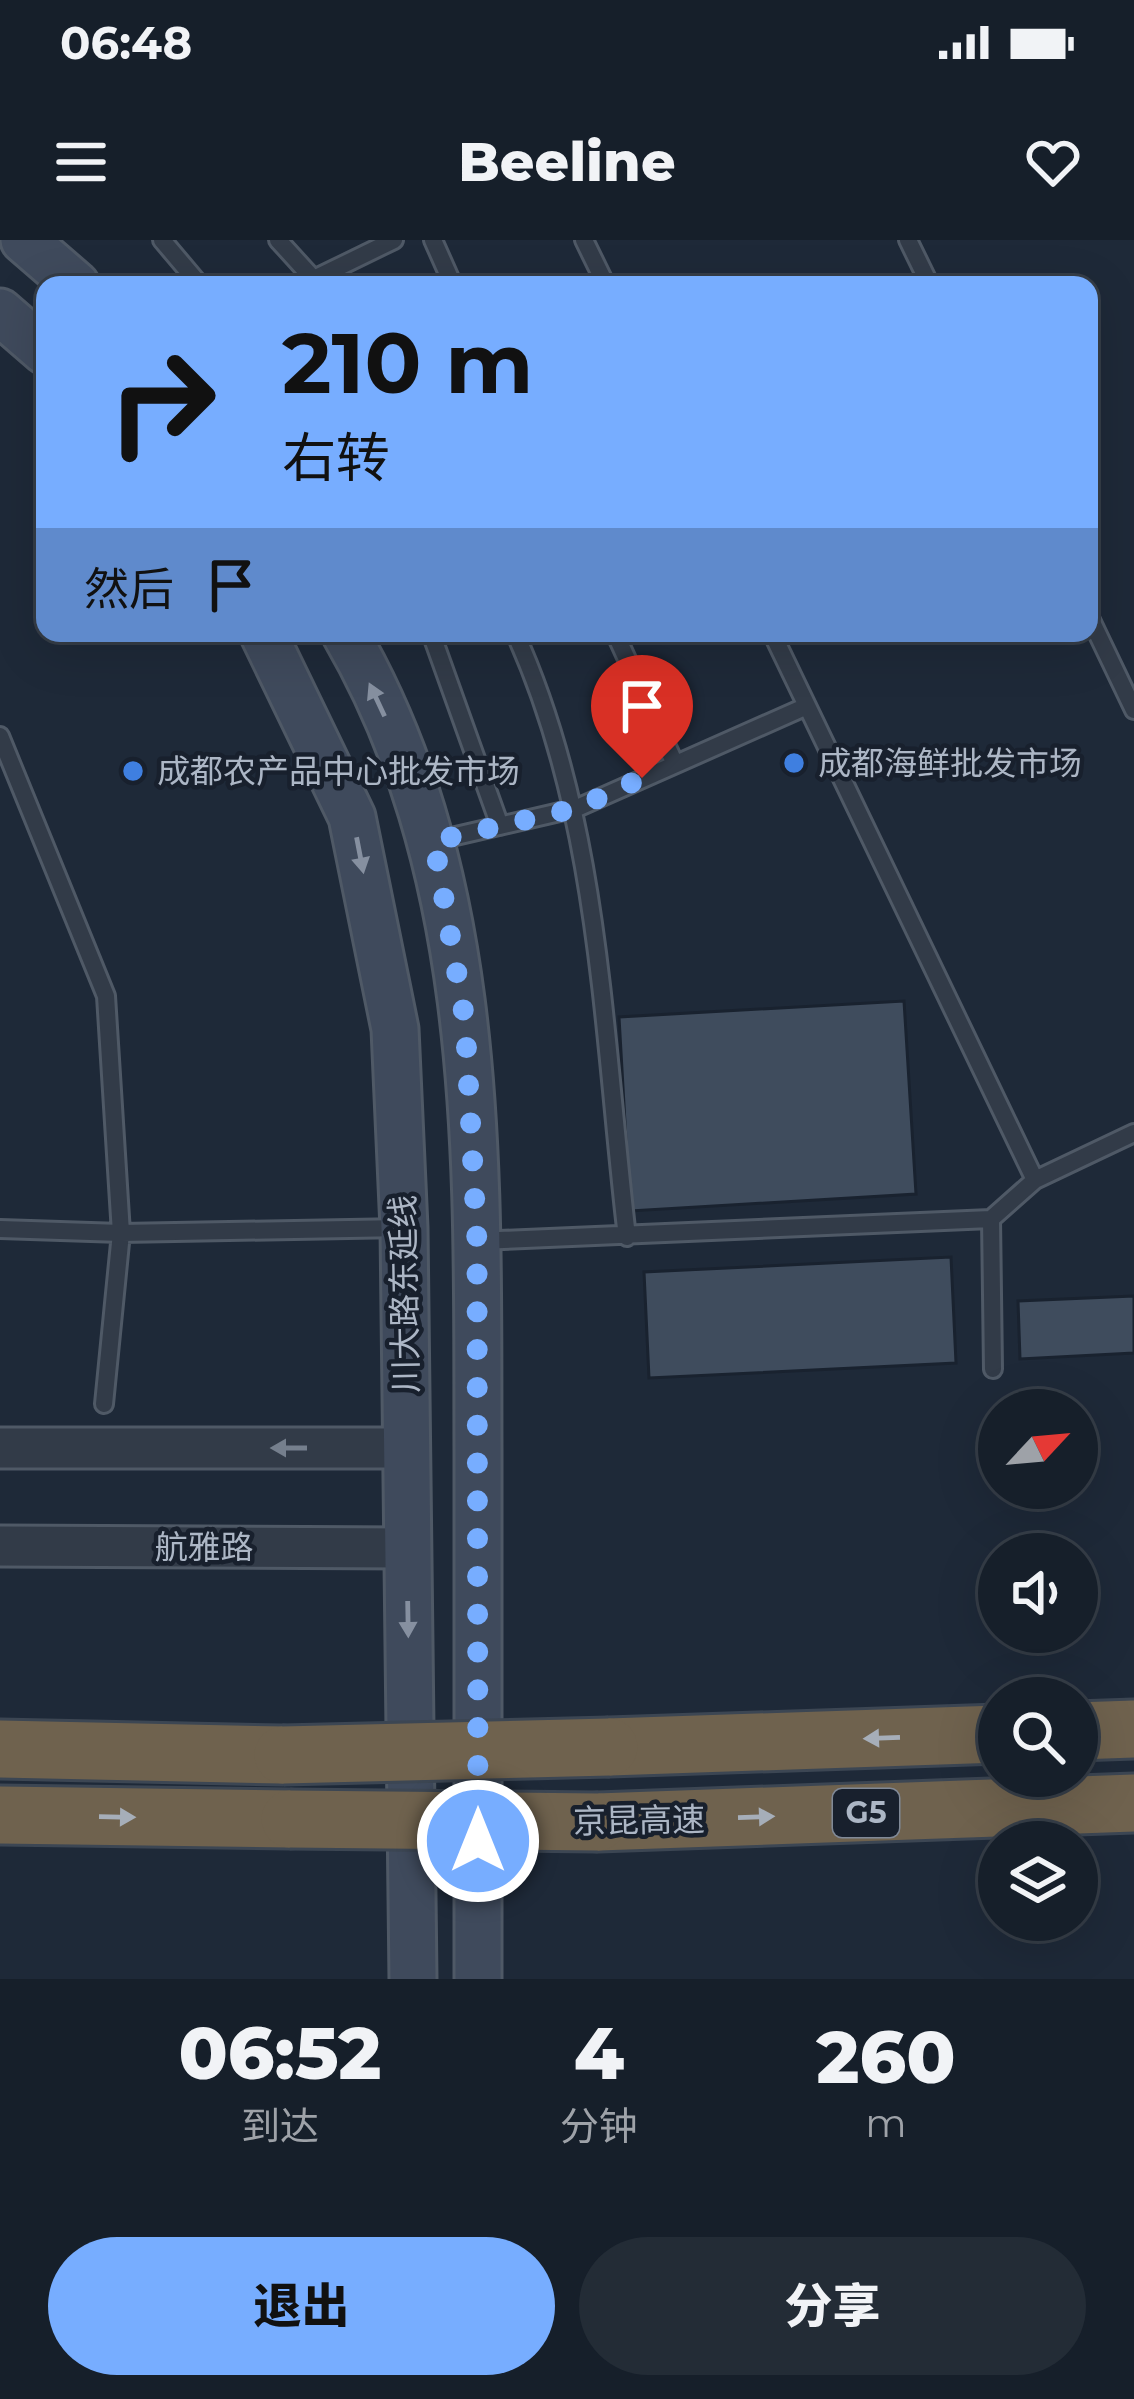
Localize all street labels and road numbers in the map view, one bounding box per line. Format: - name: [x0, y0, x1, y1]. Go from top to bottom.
- street label: 川大路东延线: [382, 1195, 426, 1393]
- street label: 航雅路: [155, 1527, 254, 1567]
- road number: G5: [833, 1789, 899, 1837]
- street label: 京昆高速: [573, 1799, 705, 1841]

